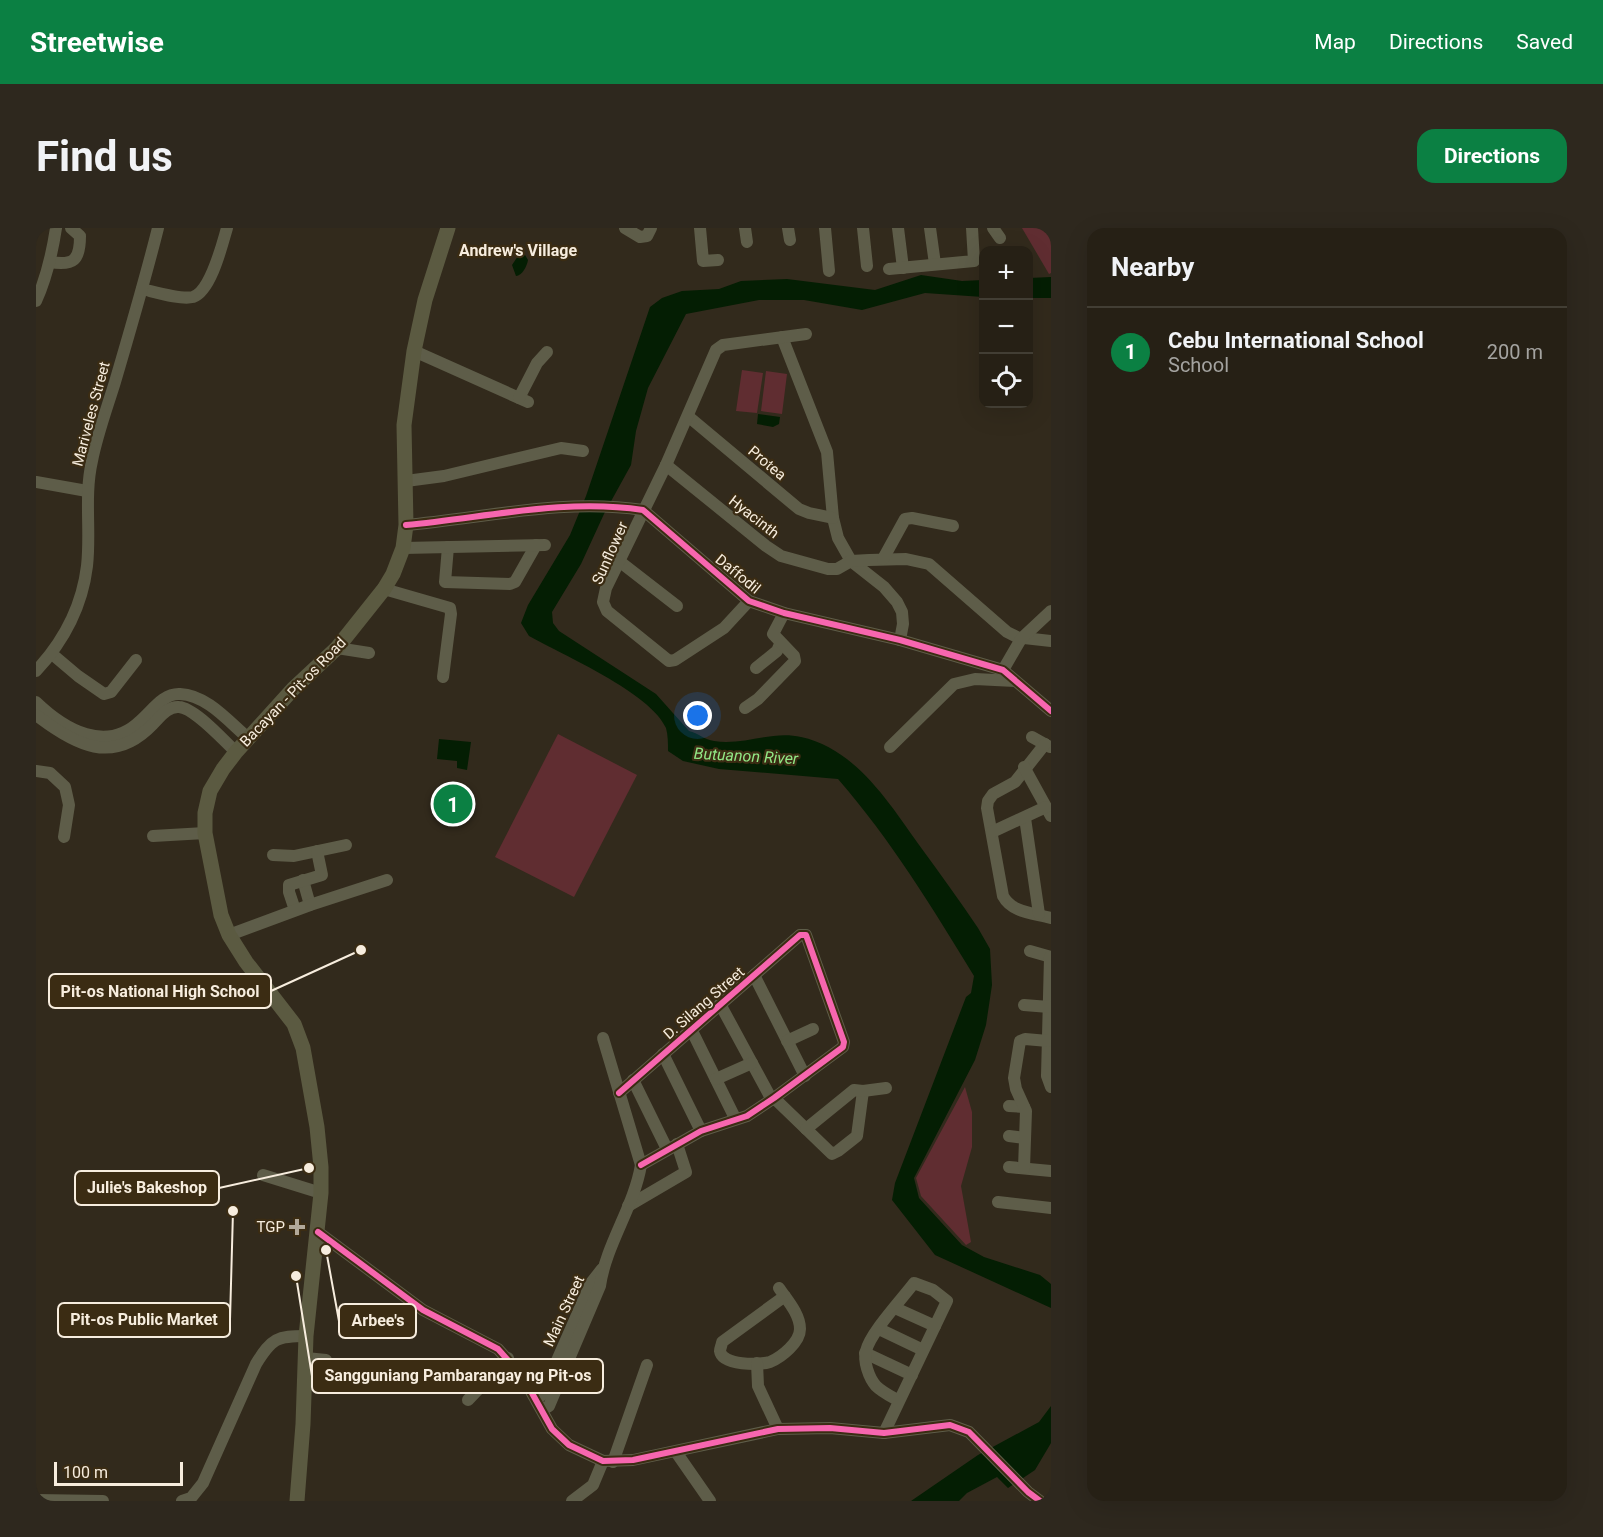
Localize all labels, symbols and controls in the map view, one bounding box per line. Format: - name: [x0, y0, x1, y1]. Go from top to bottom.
- text: Streetwise: [30, 26, 164, 59]
- text: Map: [1314, 30, 1356, 54]
- text: Directions: [1389, 30, 1483, 54]
- text: Saved: [1516, 30, 1573, 54]
- button: Directions: [1417, 129, 1567, 183]
- text: Find us: [36, 132, 173, 181]
- district label: Andrew's Village: [459, 241, 577, 260]
- map controls: [979, 246, 1033, 408]
- button: +: [979, 246, 1033, 300]
- text: Nearby: [1111, 252, 1194, 282]
- button: −: [979, 300, 1033, 354]
- text: Cebu International School: [1168, 328, 1424, 353]
- text: 1: [1125, 340, 1136, 364]
- text: 200 m: [1487, 340, 1543, 364]
- text: School: [1168, 353, 1229, 377]
- button: locate: [979, 354, 1033, 408]
- street label: Mariveles Street: [68, 360, 114, 468]
- street label: Protea: [744, 442, 790, 484]
- street label: Hyacinth: [725, 492, 783, 542]
- street label: Sunflower: [588, 519, 632, 587]
- street label: Daffodil: [712, 550, 764, 598]
- street label: Bacayan - Pit-os Road: [236, 634, 350, 750]
- your location: [683, 701, 712, 730]
- water label: Butuanon River: [693, 744, 799, 768]
- pin: 1: [434, 782, 472, 826]
- street label: D. Silang Street: [660, 963, 748, 1043]
- callout: Pit-os National High School: [49, 974, 271, 1008]
- text: Pit-os National High School: [61, 982, 259, 1001]
- callout: Julie's Bakeshop: [75, 1171, 219, 1205]
- text: Julie's Bakeshop: [87, 1178, 207, 1197]
- place label: TGP: [257, 1218, 285, 1236]
- marker: TGP: [290, 1220, 304, 1234]
- street label: Main Street: [540, 1272, 588, 1349]
- callout: Pit-os Public Market: [58, 1303, 230, 1337]
- callout: Arbee's: [339, 1304, 416, 1338]
- text: Pit-os Public Market: [70, 1310, 218, 1329]
- text: Arbee's: [352, 1311, 404, 1330]
- callout: Sangguniang Pambarangay ng Pit-os: [312, 1359, 603, 1393]
- text: Sangguniang Pambarangay ng Pit-os: [324, 1366, 592, 1385]
- scale bar: [54, 1459, 183, 1486]
- text: 100 m: [63, 1463, 108, 1482]

